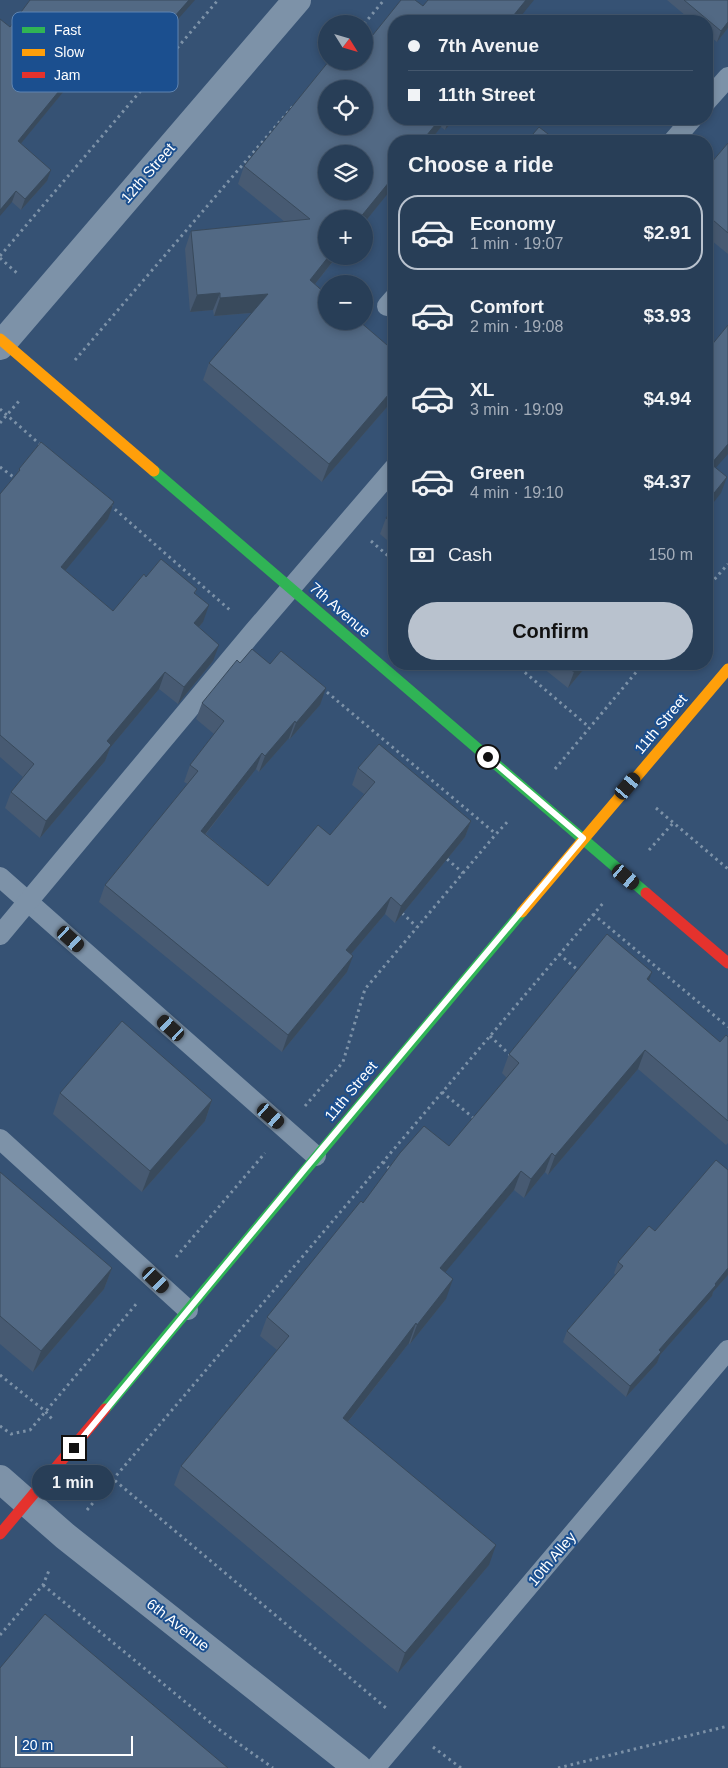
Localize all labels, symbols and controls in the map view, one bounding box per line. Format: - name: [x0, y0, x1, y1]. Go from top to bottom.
- legend: [12, 12, 178, 92]
- north arrow: [318, 15, 372, 70]
- map controls: [318, 15, 373, 330]
- text: Fast: [54, 22, 81, 38]
- text: 7th Avenue: [438, 35, 539, 56]
- text: Slow: [54, 44, 85, 60]
- text: Jam: [54, 67, 80, 83]
- button: locate: [318, 80, 373, 135]
- text: 11th Street: [438, 84, 535, 105]
- street label: 12th Street: [117, 139, 179, 206]
- button: layers: [318, 145, 373, 200]
- text: Choose a ride: [408, 152, 553, 177]
- button: +: [318, 210, 373, 265]
- icon: car: [410, 210, 455, 255]
- text: Economy: [470, 213, 556, 234]
- text: $2.91: [643, 222, 691, 243]
- text: 1 min · 19:07: [470, 235, 563, 252]
- button: −: [318, 275, 373, 330]
- icon: car: [410, 293, 455, 338]
- text: Comfort: [470, 296, 544, 317]
- text: $3.93: [643, 305, 691, 326]
- text: 2 min · 19:08: [470, 318, 563, 335]
- icon: car: [410, 376, 455, 421]
- text: XL: [470, 379, 494, 400]
- text: $4.94: [643, 388, 691, 409]
- text: 3 min · 19:09: [470, 401, 563, 418]
- icon: car: [410, 459, 455, 504]
- text: Green: [470, 462, 525, 483]
- text: $4.37: [643, 471, 691, 492]
- text: 4 min · 19:10: [470, 484, 563, 501]
- icon: cash: [408, 541, 436, 569]
- text: Cash: [448, 544, 492, 565]
- text: 150 m: [649, 546, 693, 563]
- street label: 7th Avenue: [307, 579, 374, 641]
- button: Confirm: [408, 602, 693, 660]
- street label: 11th Street: [631, 690, 691, 757]
- route start: [477, 746, 499, 768]
- car: [612, 770, 643, 802]
- car: [609, 862, 642, 892]
- car: [54, 923, 87, 955]
- car: [154, 1012, 187, 1044]
- street label: 11th Street: [321, 1057, 381, 1124]
- car: [254, 1100, 287, 1132]
- car: [139, 1264, 172, 1296]
- route end: [63, 1437, 85, 1459]
- callout: 1 min: [33, 1466, 115, 1500]
- text: 1 min: [52, 1474, 94, 1491]
- street label: 10th Alley: [524, 1528, 579, 1589]
- street label: 6th Avenue: [144, 1595, 213, 1654]
- scale bar: [15, 1733, 132, 1756]
- text: 20 m: [22, 1737, 53, 1753]

